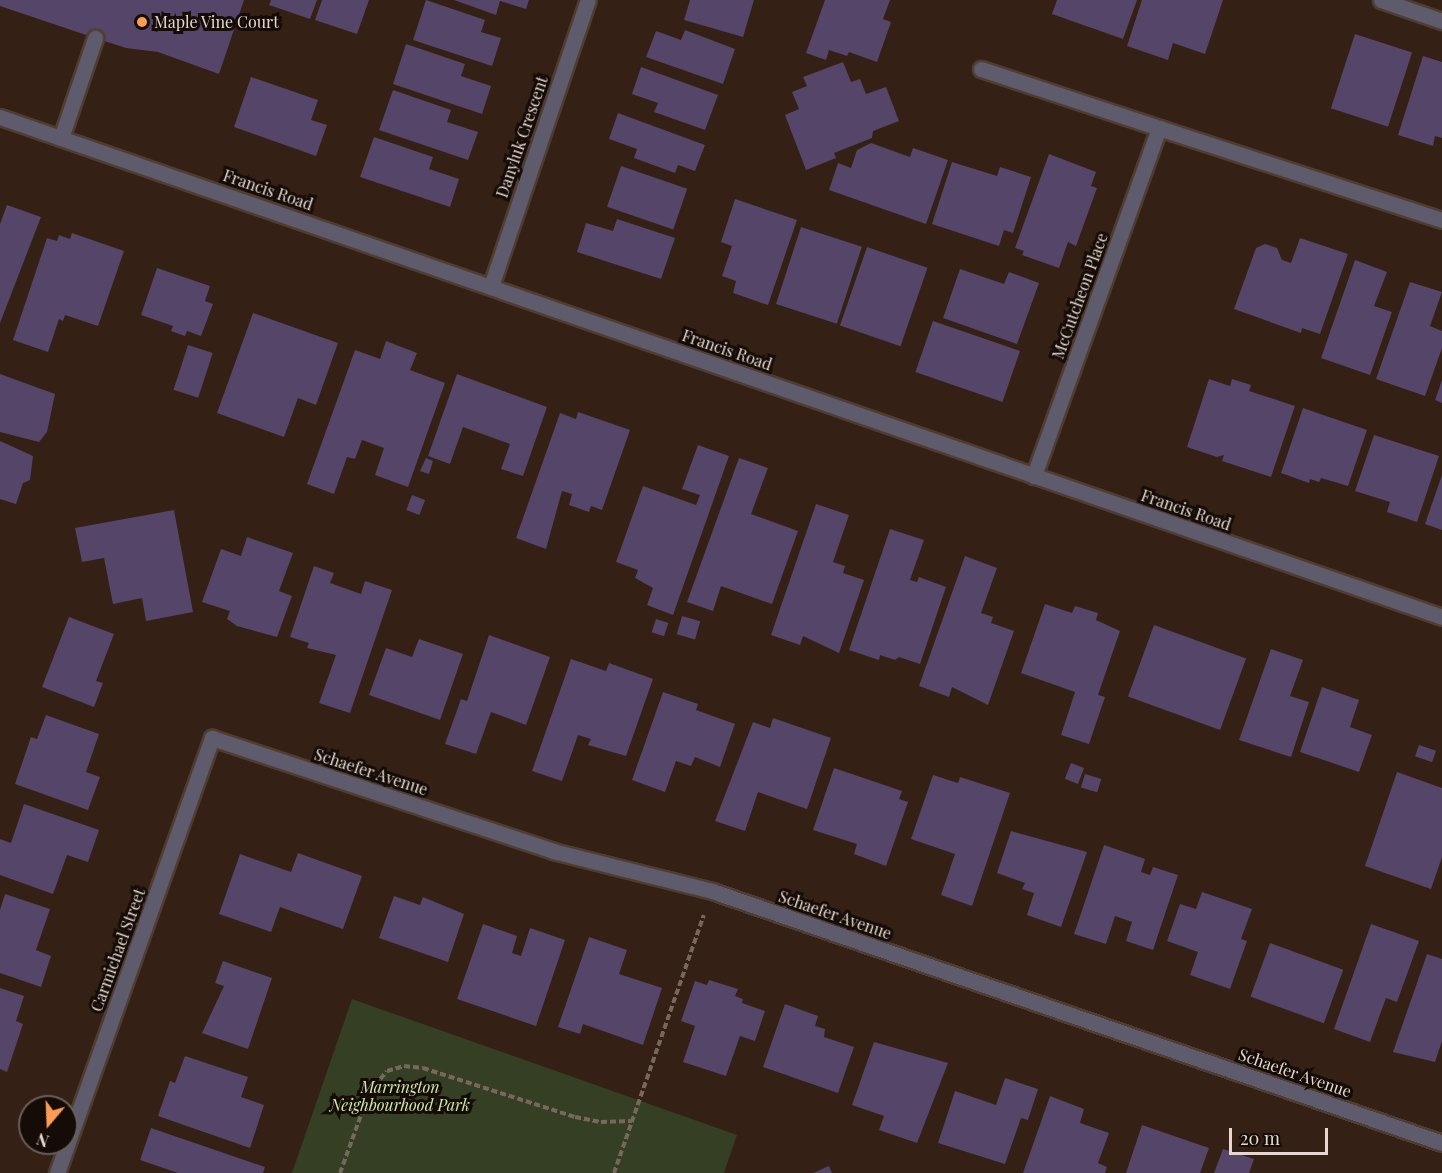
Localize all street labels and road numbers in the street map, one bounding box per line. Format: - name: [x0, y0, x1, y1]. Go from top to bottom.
- street label: Danyluk Crescent: [492, 74, 552, 200]
- street label: Francis Road: [221, 166, 315, 214]
- street label: McCutcheon Place: [1048, 230, 1112, 362]
- street label: Francis Road: [680, 326, 774, 374]
- street label: Francis Road: [1139, 486, 1233, 534]
- street label: Schaefer Avenue: [311, 744, 431, 800]
- street label: Carmichael Street: [87, 886, 149, 1014]
- street label: Schaefer Avenue: [776, 887, 894, 943]
- street label: Schaefer Avenue: [1236, 1045, 1354, 1101]

